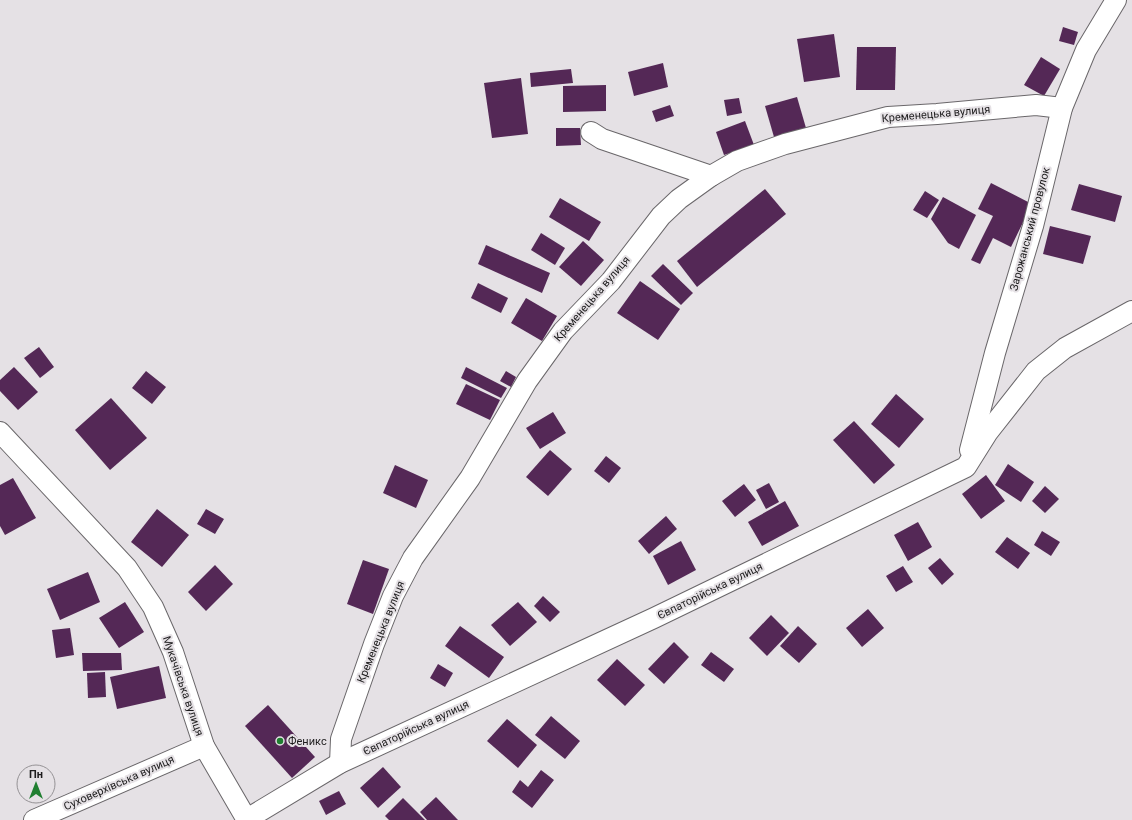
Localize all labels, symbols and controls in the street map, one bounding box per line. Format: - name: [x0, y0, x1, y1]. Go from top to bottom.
- street label: Кременецька вулиця: [881, 103, 991, 125]
- street label: Зарожанський провулок: [1007, 166, 1053, 292]
- street label: Кременецька вулиця: [551, 254, 633, 344]
- street label: Євпаторійська вулиця: [655, 560, 765, 622]
- street label: Кременецька вулиця: [355, 579, 407, 685]
- street label: Мукачівська вулиця: [160, 634, 206, 738]
- street label: Євпаторійська вулиця: [361, 698, 471, 758]
- place label: Феникс: [288, 735, 327, 748]
- marker: Феникс: [275, 736, 285, 746]
- street label: Суховерхівська вулиця: [62, 753, 176, 813]
- north arrow: [16, 764, 56, 804]
- text: Пн: [29, 768, 43, 781]

